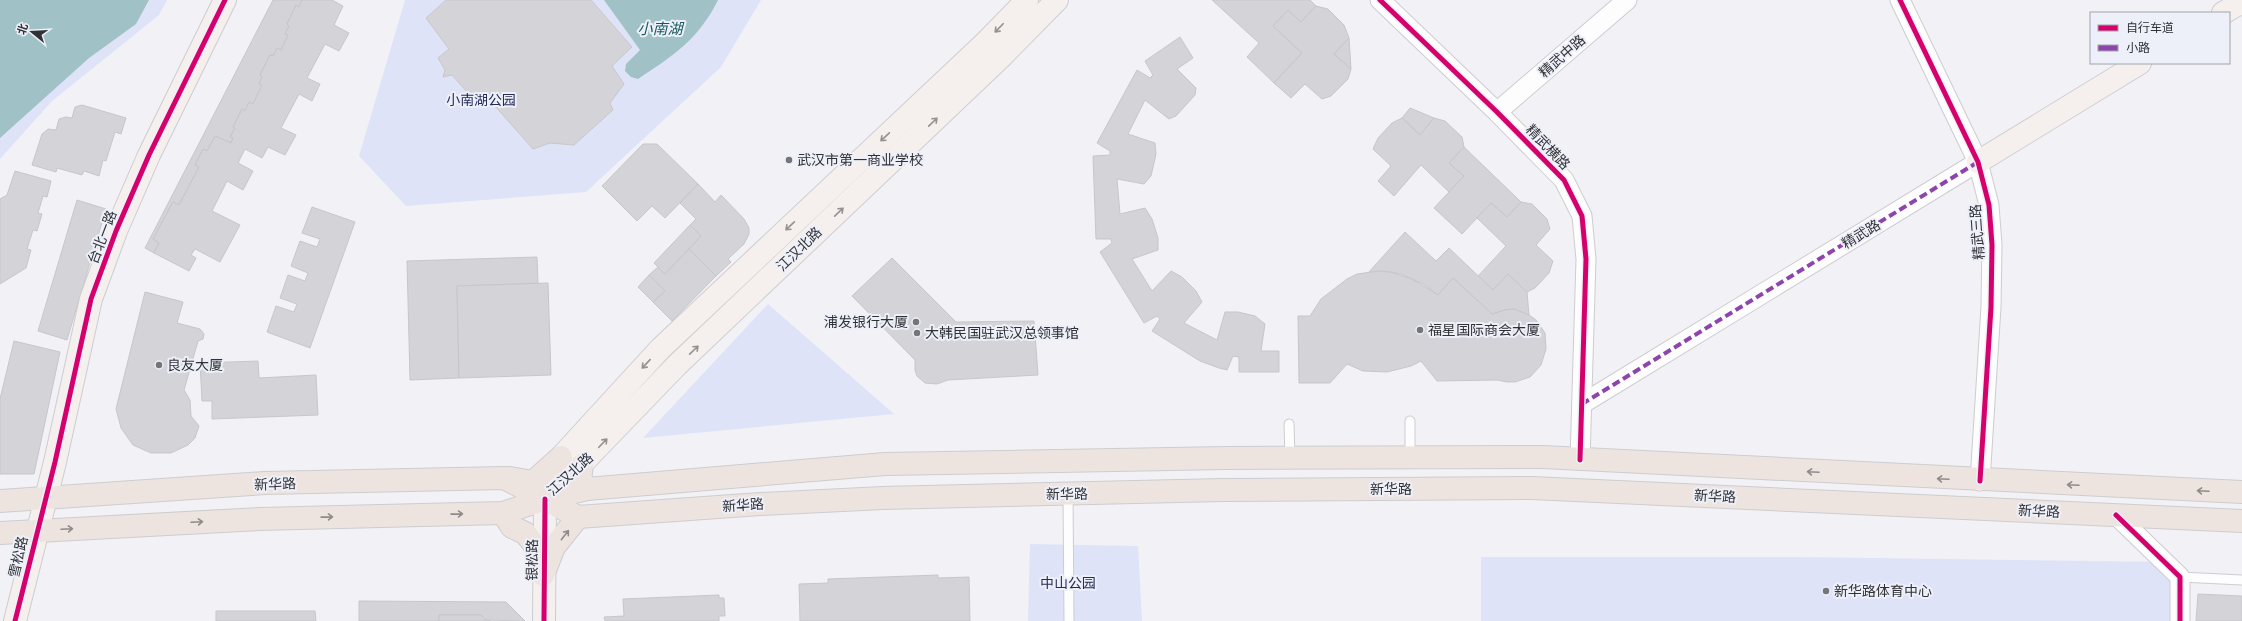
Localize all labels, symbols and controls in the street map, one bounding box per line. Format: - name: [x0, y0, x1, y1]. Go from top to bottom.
- north arrow: [12, 12, 52, 52]
- legend: [2090, 12, 2230, 64]
- water label: 小南湖: [637, 20, 684, 37]
- text: 自行车道: [2126, 21, 2174, 35]
- text: 北: [15, 22, 30, 36]
- one-way arrow: [995, 23, 1004, 33]
- street label: 精武中路: [1536, 32, 1588, 80]
- text: 小路: [2126, 41, 2150, 55]
- park label: 小南湖公园: [446, 92, 516, 108]
- one-way arrow: [928, 117, 938, 127]
- street label: 精武横路: [1523, 121, 1573, 173]
- one-way arrow: [880, 132, 890, 142]
- place label: 武汉市第一商业学校: [797, 152, 923, 168]
- marker: 武汉市第一商业学校: [784, 155, 794, 165]
- street label: 精武三路: [1967, 204, 1987, 260]
- one-way arrow: [834, 207, 844, 216]
- street label: 台北一路: [84, 208, 120, 266]
- street label: 精武路: [1839, 216, 1883, 252]
- one-way arrow: [786, 221, 796, 230]
- street label: 江汉北路: [773, 224, 825, 274]
- place label: 浦发银行大厦: [824, 314, 908, 330]
- marker: 浦发银行大厦: [911, 317, 921, 327]
- place label: 福星国际商会大厦: [1428, 322, 1540, 338]
- place label: 大韩民国驻武汉总领事馆: [925, 325, 1079, 341]
- marker: 福星国际商会大厦: [1415, 325, 1425, 335]
- marker: 大韩民国驻武汉总领事馆: [912, 328, 922, 338]
- one-way arrow: [689, 345, 699, 354]
- place label: 良友大厦: [167, 357, 223, 373]
- one-way arrow: [641, 359, 651, 369]
- marker: 良友大厦: [154, 360, 164, 370]
- one-way arrow: [598, 438, 608, 448]
- street label: 江汉北路: [544, 449, 596, 499]
- one-way arrow: [1807, 469, 1820, 476]
- street label: 新华路: [254, 475, 296, 493]
- one-way arrow: [1937, 475, 1950, 482]
- street label: 新华路: [1370, 481, 1412, 497]
- one-way arrow: [2067, 481, 2080, 489]
- street label: 新华路: [1046, 486, 1088, 502]
- street label: 新华路: [1694, 487, 1736, 505]
- one-way arrow: [2197, 487, 2210, 494]
- street label: 新华路: [721, 496, 765, 514]
- street label: 新华路: [2018, 502, 2060, 520]
- one-way arrow: [450, 510, 463, 518]
- one-way arrow: [320, 513, 333, 521]
- one-way arrow: [190, 519, 203, 526]
- one-way arrow: [60, 525, 73, 533]
- one-way arrow: [561, 530, 569, 541]
- street label: 雪松路: [5, 535, 31, 579]
- street label: 银松路: [524, 539, 540, 581]
- park label: 中山公园: [1040, 575, 1096, 591]
- place label: 新华路体育中心: [1834, 583, 1932, 599]
- marker: 新华路体育中心: [1821, 586, 1831, 596]

